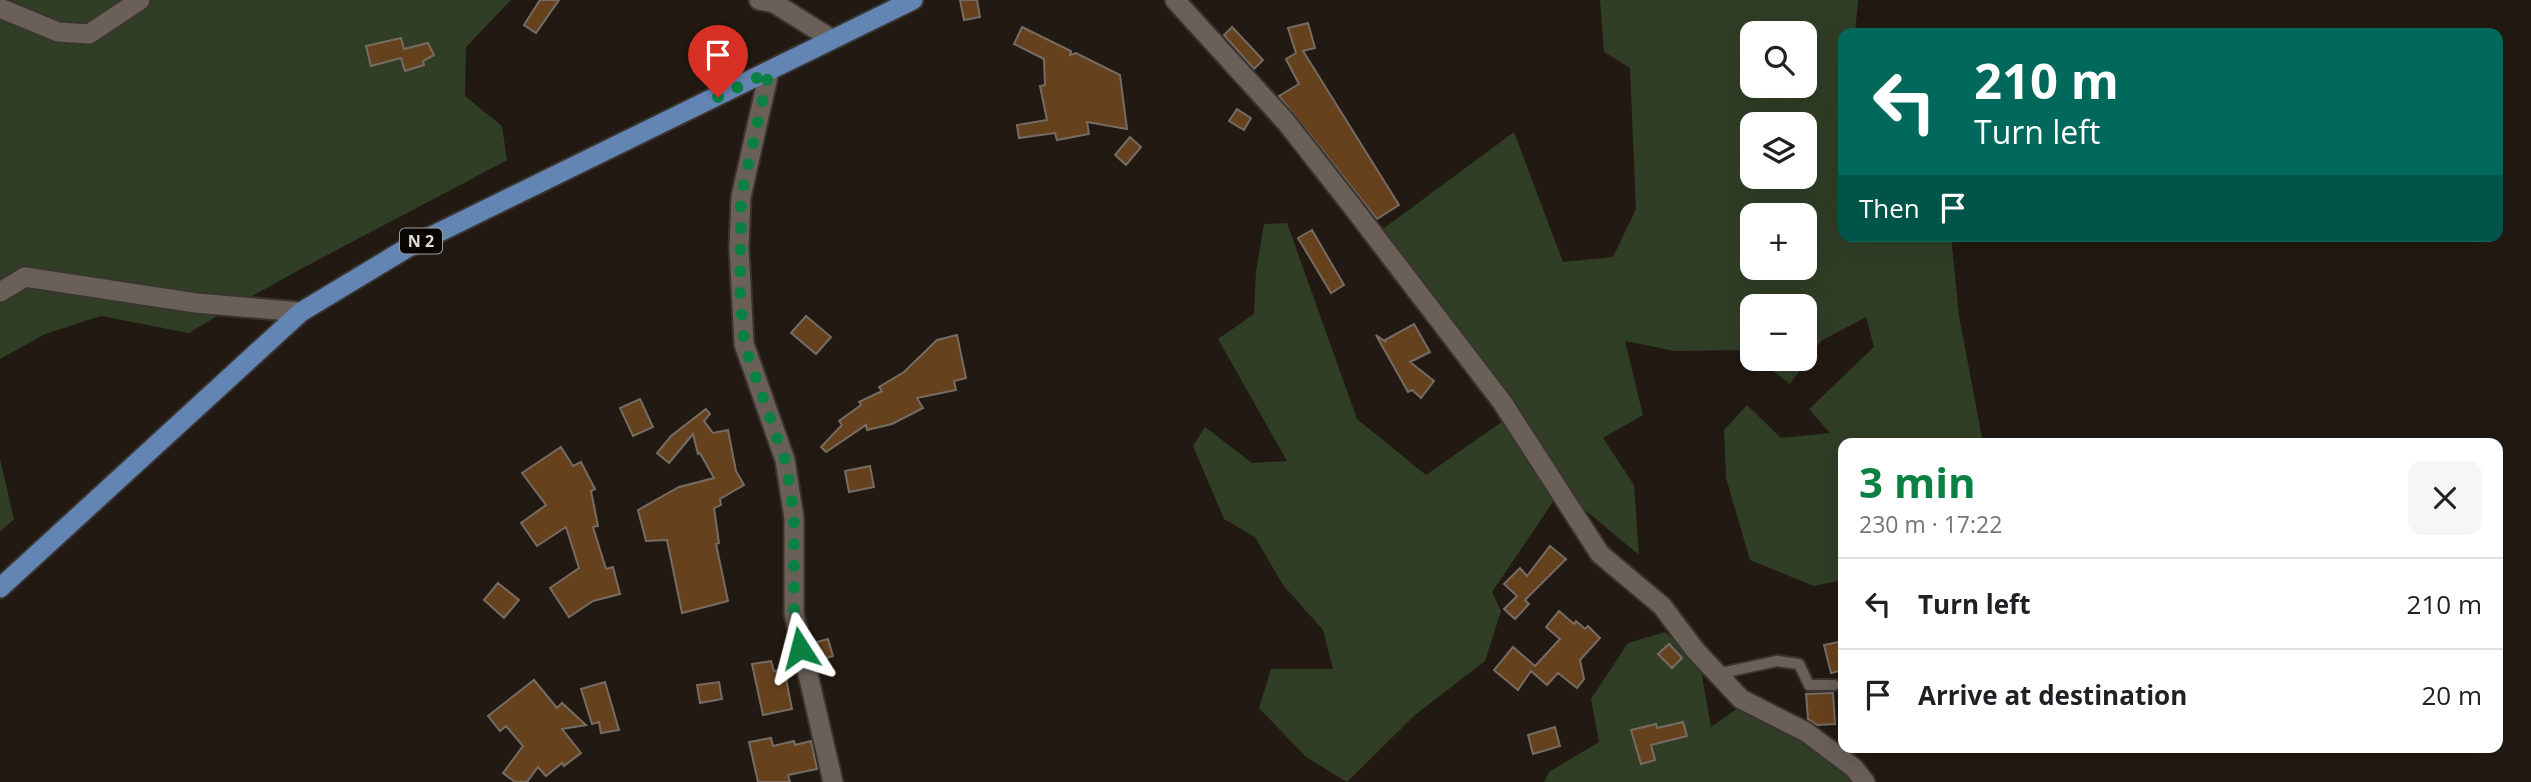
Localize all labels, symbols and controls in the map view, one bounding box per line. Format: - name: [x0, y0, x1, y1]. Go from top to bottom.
- map controls: [1740, 21, 1817, 371]
- button: search: [1740, 21, 1817, 98]
- pin: [688, 25, 748, 97]
- icon: arrive: [699, 36, 737, 74]
- text: 210 m: [1974, 47, 2119, 113]
- icon: left: [1859, 56, 1950, 147]
- text: Turn left: [1974, 110, 2100, 153]
- button: layers: [1740, 112, 1817, 189]
- icon: arrive: [1934, 189, 1972, 227]
- text: Then: [1859, 190, 1920, 226]
- button: +: [1740, 203, 1817, 280]
- road number: N 2: [400, 229, 442, 254]
- button: −: [1740, 294, 1817, 371]
- text: 3 min: [1859, 453, 1976, 510]
- button: close: [2408, 461, 2482, 535]
- text: 230 m · 17:22: [1859, 508, 2002, 540]
- icon: left: [1859, 585, 1897, 623]
- text: Turn left: [1918, 586, 2030, 622]
- text: 210 m: [2407, 586, 2482, 622]
- position arrow: [763, 611, 837, 685]
- icon: arrive: [1859, 676, 1897, 714]
- text: Arrive at destination: [1918, 677, 2187, 713]
- text: 20 m: [2421, 677, 2482, 713]

